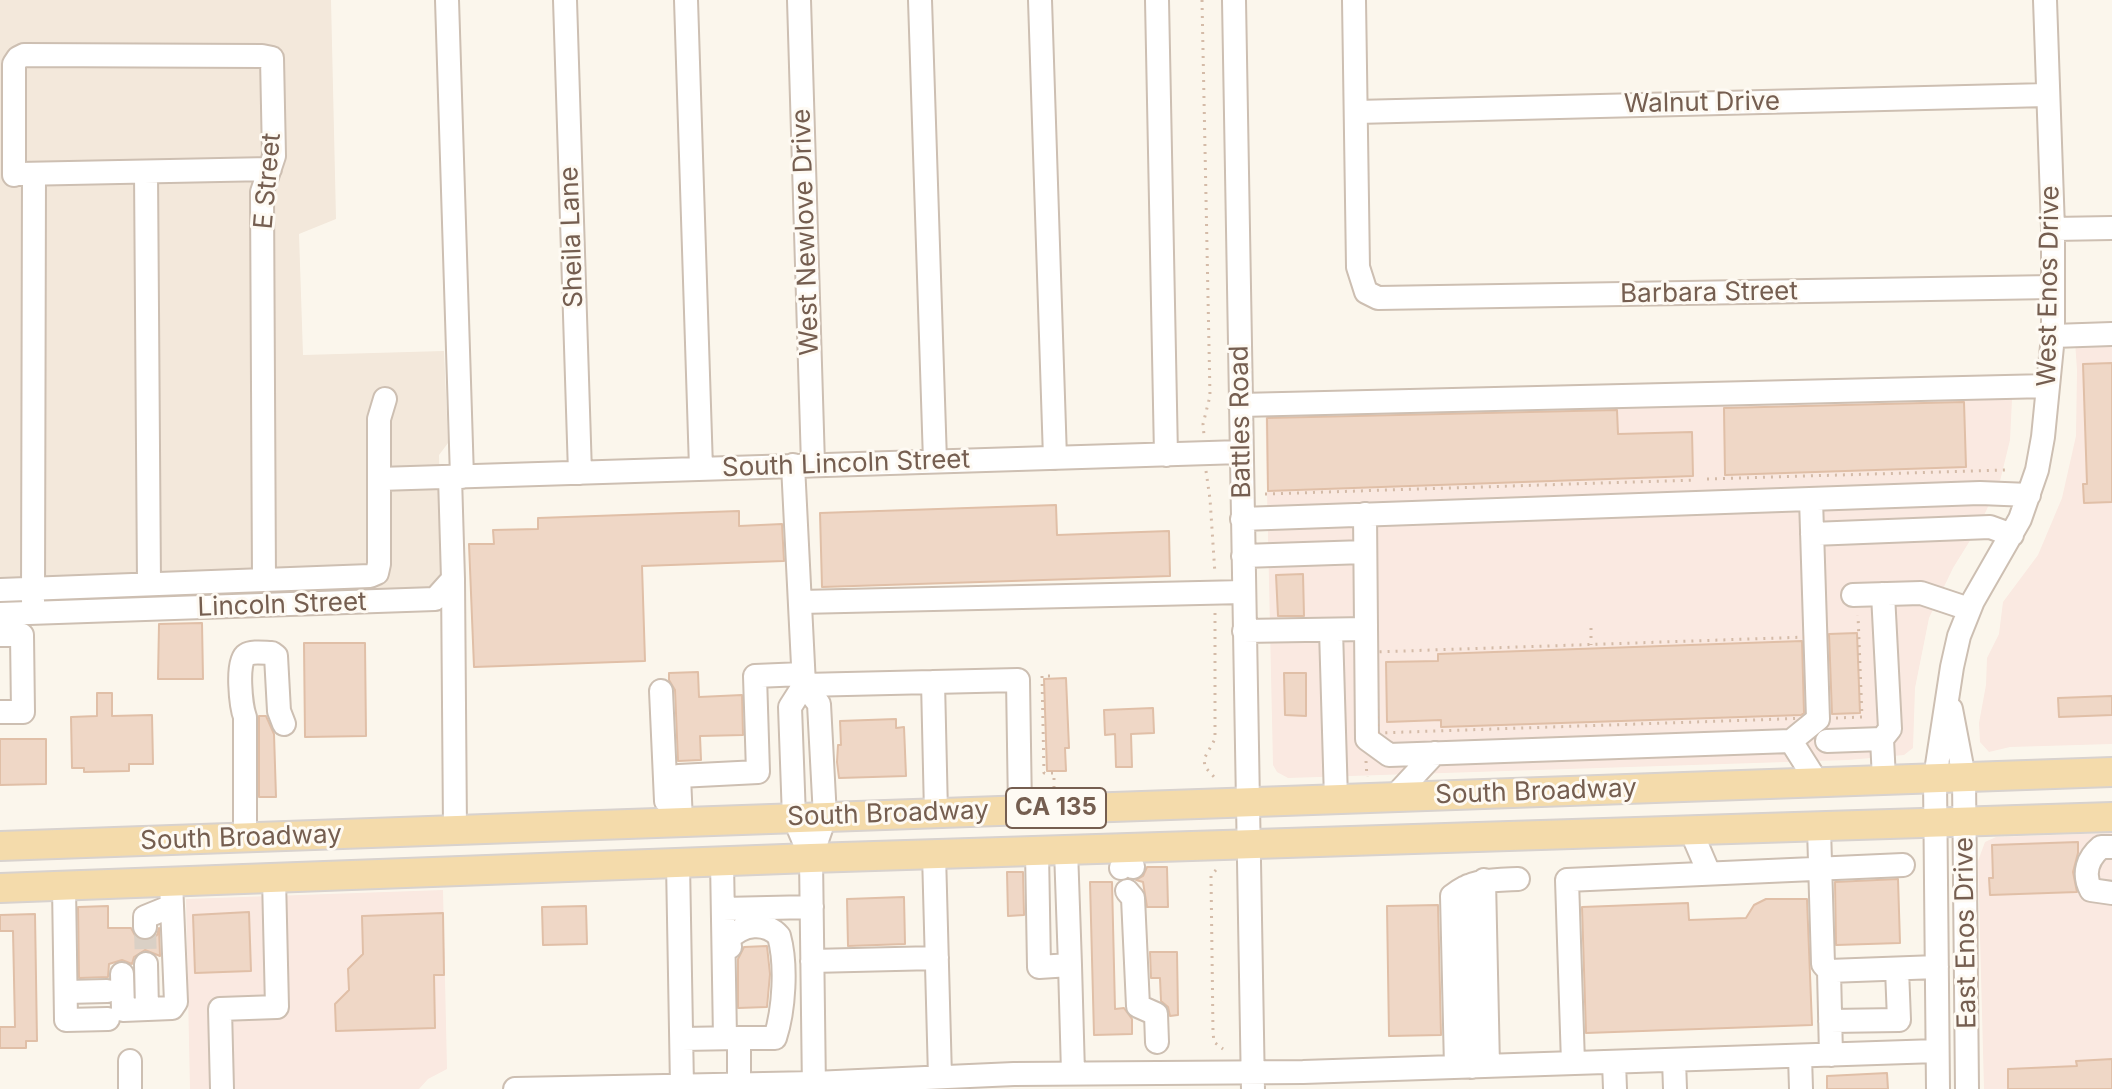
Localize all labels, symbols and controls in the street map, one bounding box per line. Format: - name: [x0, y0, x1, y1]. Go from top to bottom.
- street label: Walnut Drive: [1624, 86, 1780, 120]
- street label: West Newlove Drive: [786, 108, 826, 356]
- street label: E Street: [248, 132, 288, 230]
- street label: Sheila Lane: [554, 166, 590, 308]
- street label: West Enos Drive: [2032, 185, 2066, 387]
- street label: Barbara Street: [1620, 276, 1798, 310]
- street label: Battles Road: [1224, 345, 1258, 499]
- street label: South Lincoln Street: [722, 444, 970, 484]
- street label: Lincoln Street: [197, 586, 367, 624]
- street label: South Broadway: [1435, 773, 1637, 811]
- road number: CA 135: [1006, 788, 1106, 828]
- street label: South Broadway: [787, 795, 989, 833]
- street label: South Broadway: [140, 819, 342, 857]
- street label: East Enos Drive: [1949, 837, 1983, 1029]

